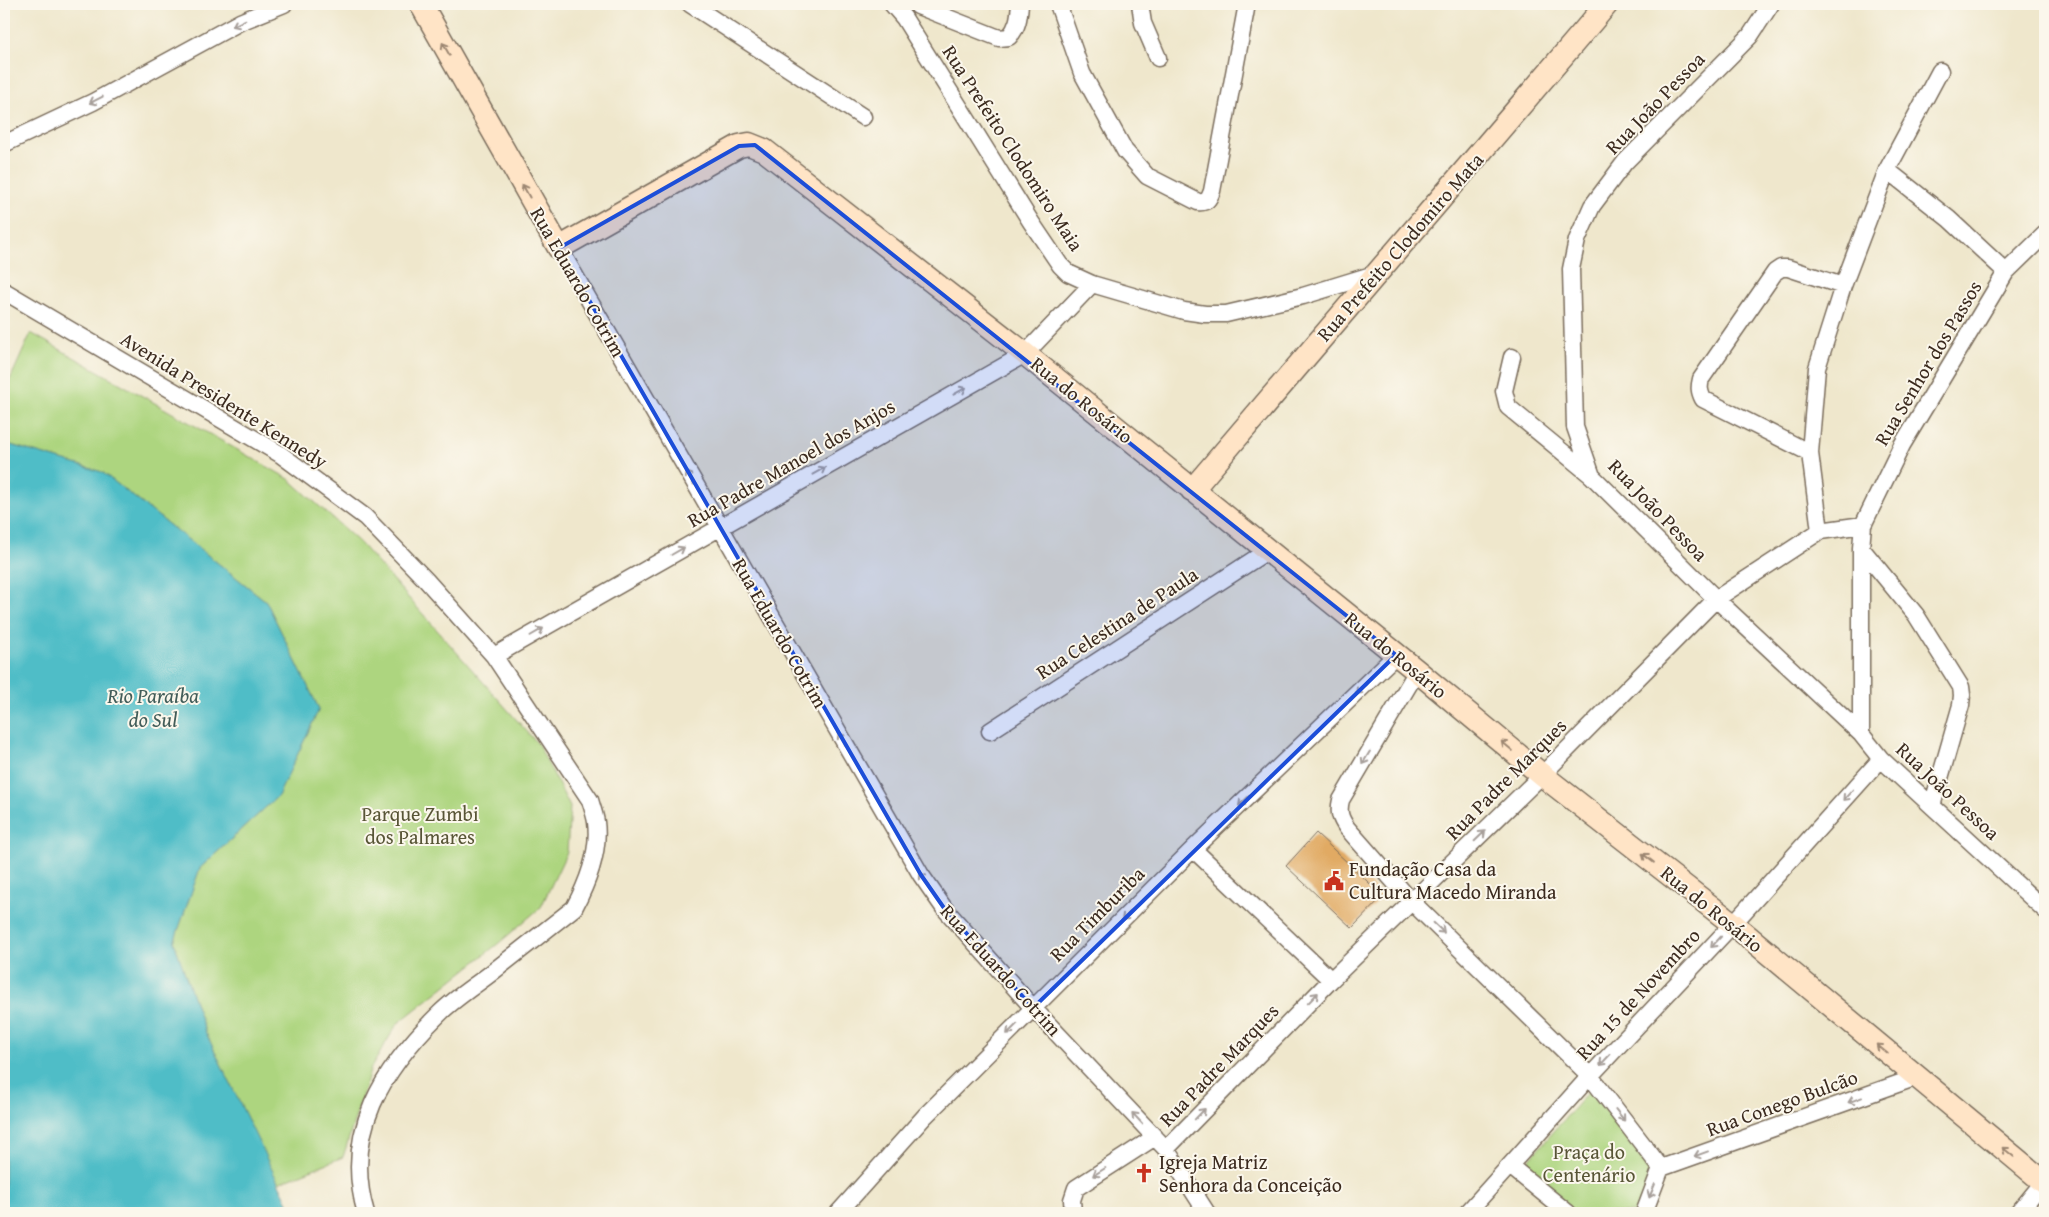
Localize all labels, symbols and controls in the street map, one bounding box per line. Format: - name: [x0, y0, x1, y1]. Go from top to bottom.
- one-way arrow: [232, 19, 247, 29]
- street label: Rua Prefeito Clodomiro Maia: [936, 39, 1091, 257]
- one-way arrow: [441, 42, 451, 57]
- street label: Rua João Pessoa: [1598, 45, 1711, 160]
- one-way arrow: [89, 96, 104, 105]
- street label: Rua Prefeito Clodomiro Mata: [1309, 146, 1490, 347]
- one-way arrow: [521, 184, 531, 198]
- street label: Rua Eduardo Cotrim: [524, 201, 634, 363]
- street label: Rua Senhor dos Passos: [1867, 275, 1988, 451]
- street label: Avenida Presidente Kennedy: [115, 324, 333, 475]
- street label: Rua do Rosário: [1025, 349, 1140, 450]
- one-way arrow: [953, 386, 968, 396]
- street label: Rua Padre Manoel dos Anjos: [681, 391, 900, 534]
- street label: Rua João Pessoa: [1602, 452, 1715, 568]
- one-way arrow: [811, 466, 826, 476]
- one-way arrow: [685, 470, 695, 485]
- one-way arrow: [670, 546, 684, 556]
- street label: Rua Eduardo Cotrim: [726, 552, 836, 714]
- street label: Rua Celestina de Paula: [1030, 559, 1204, 686]
- street label: Rua do Rosário: [1339, 604, 1454, 705]
- one-way arrow: [529, 627, 543, 637]
- water label: Rio Paraíba do Sul: [106, 680, 199, 735]
- one-way arrow: [1355, 683, 1368, 695]
- street label: Rua Padre Marques: [1438, 711, 1573, 846]
- one-way arrow: [836, 733, 846, 747]
- street label: Rua João Pessoa: [1890, 735, 2007, 847]
- one-way arrow: [1500, 740, 1513, 752]
- one-way arrow: [1360, 751, 1370, 765]
- one-way arrow: [1842, 789, 1854, 802]
- one-way arrow: [1237, 795, 1250, 807]
- park label: Parque Zumbi dos Palmares: [361, 799, 479, 851]
- one-way arrow: [1473, 830, 1486, 842]
- one-way arrow: [1642, 852, 1655, 863]
- place label: Fundação Casa da Cultura Macedo Miranda: [1349, 854, 1557, 906]
- street label: Rua do Rosário: [1655, 858, 1770, 959]
- street label: Rua Timburiba: [1042, 859, 1151, 968]
- public building icon: Fundação Casa da Cultura Macedo Miranda: [1323, 870, 1345, 892]
- one-way arrow: [919, 873, 929, 887]
- street label: Rua Eduardo Cotrim: [934, 897, 1069, 1043]
- one-way arrow: [1122, 908, 1134, 920]
- street label: Rua 15 de Novembro: [1569, 921, 1707, 1066]
- one-way arrow: [1433, 922, 1445, 934]
- one-way arrow: [1710, 935, 1722, 948]
- one-way arrow: [1307, 992, 1319, 1004]
- street label: Rua Padre Marques: [1152, 997, 1285, 1133]
- one-way arrow: [1006, 1023, 1018, 1035]
- one-way arrow: [1876, 1043, 1889, 1054]
- one-way arrow: [1599, 1054, 1611, 1067]
- street label: Rua Conego Bulcão: [1702, 1062, 1861, 1143]
- one-way arrow: [1847, 1096, 1863, 1105]
- one-way arrow: [1194, 1108, 1206, 1121]
- one-way arrow: [1614, 1108, 1625, 1121]
- one-way arrow: [1131, 1112, 1143, 1124]
- park label: Praça do Centenário: [1543, 1137, 1635, 1189]
- one-way arrow: [2001, 1146, 2014, 1157]
- place label: Igreja Matriz Senhora da Conceição: [1159, 1147, 1342, 1199]
- one-way arrow: [1694, 1150, 1710, 1159]
- church icon: Igreja Matriz Senhora da Conceição: [1133, 1162, 1155, 1184]
- one-way arrow: [1092, 1167, 1106, 1177]
- one-way arrow: [1647, 1183, 1656, 1198]

